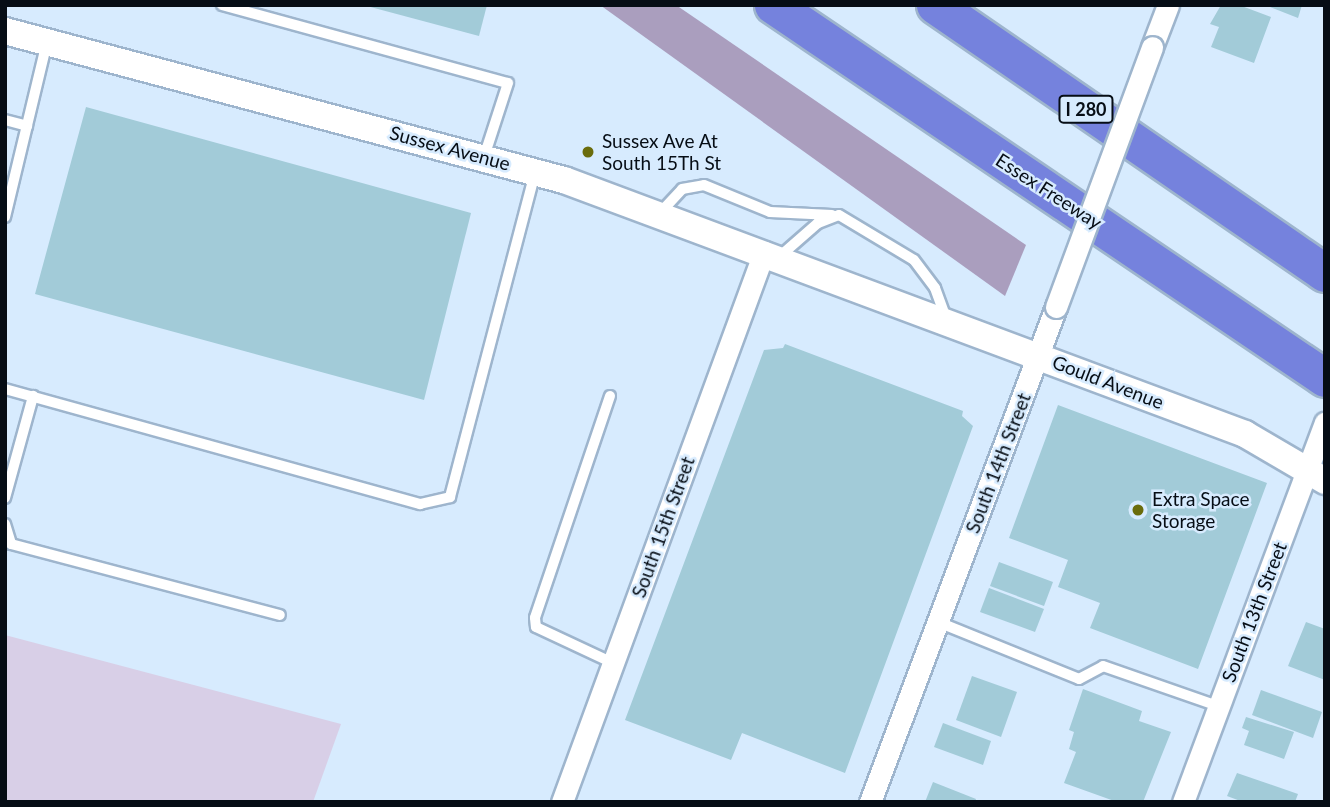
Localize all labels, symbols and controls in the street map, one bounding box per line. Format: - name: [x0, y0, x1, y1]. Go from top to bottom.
- road number: I 280: [1058, 94, 1114, 124]
- street label: Sussex Avenue: [387, 121, 513, 175]
- place label: Sussex Ave At South 15Th St: [602, 130, 721, 174]
- marker: Sussex Ave At South 15Th St: [580, 144, 596, 160]
- street label: Essex Freeway: [992, 148, 1106, 234]
- street label: Gould Avenue: [1049, 350, 1167, 414]
- street label: South 14th Street: [961, 390, 1035, 536]
- street label: South 15th Street: [627, 453, 699, 601]
- place label: Extra Space Storage: [1152, 488, 1249, 532]
- marker: Extra Space Storage: [1130, 502, 1146, 518]
- street label: South 13th Street: [1217, 539, 1291, 685]

